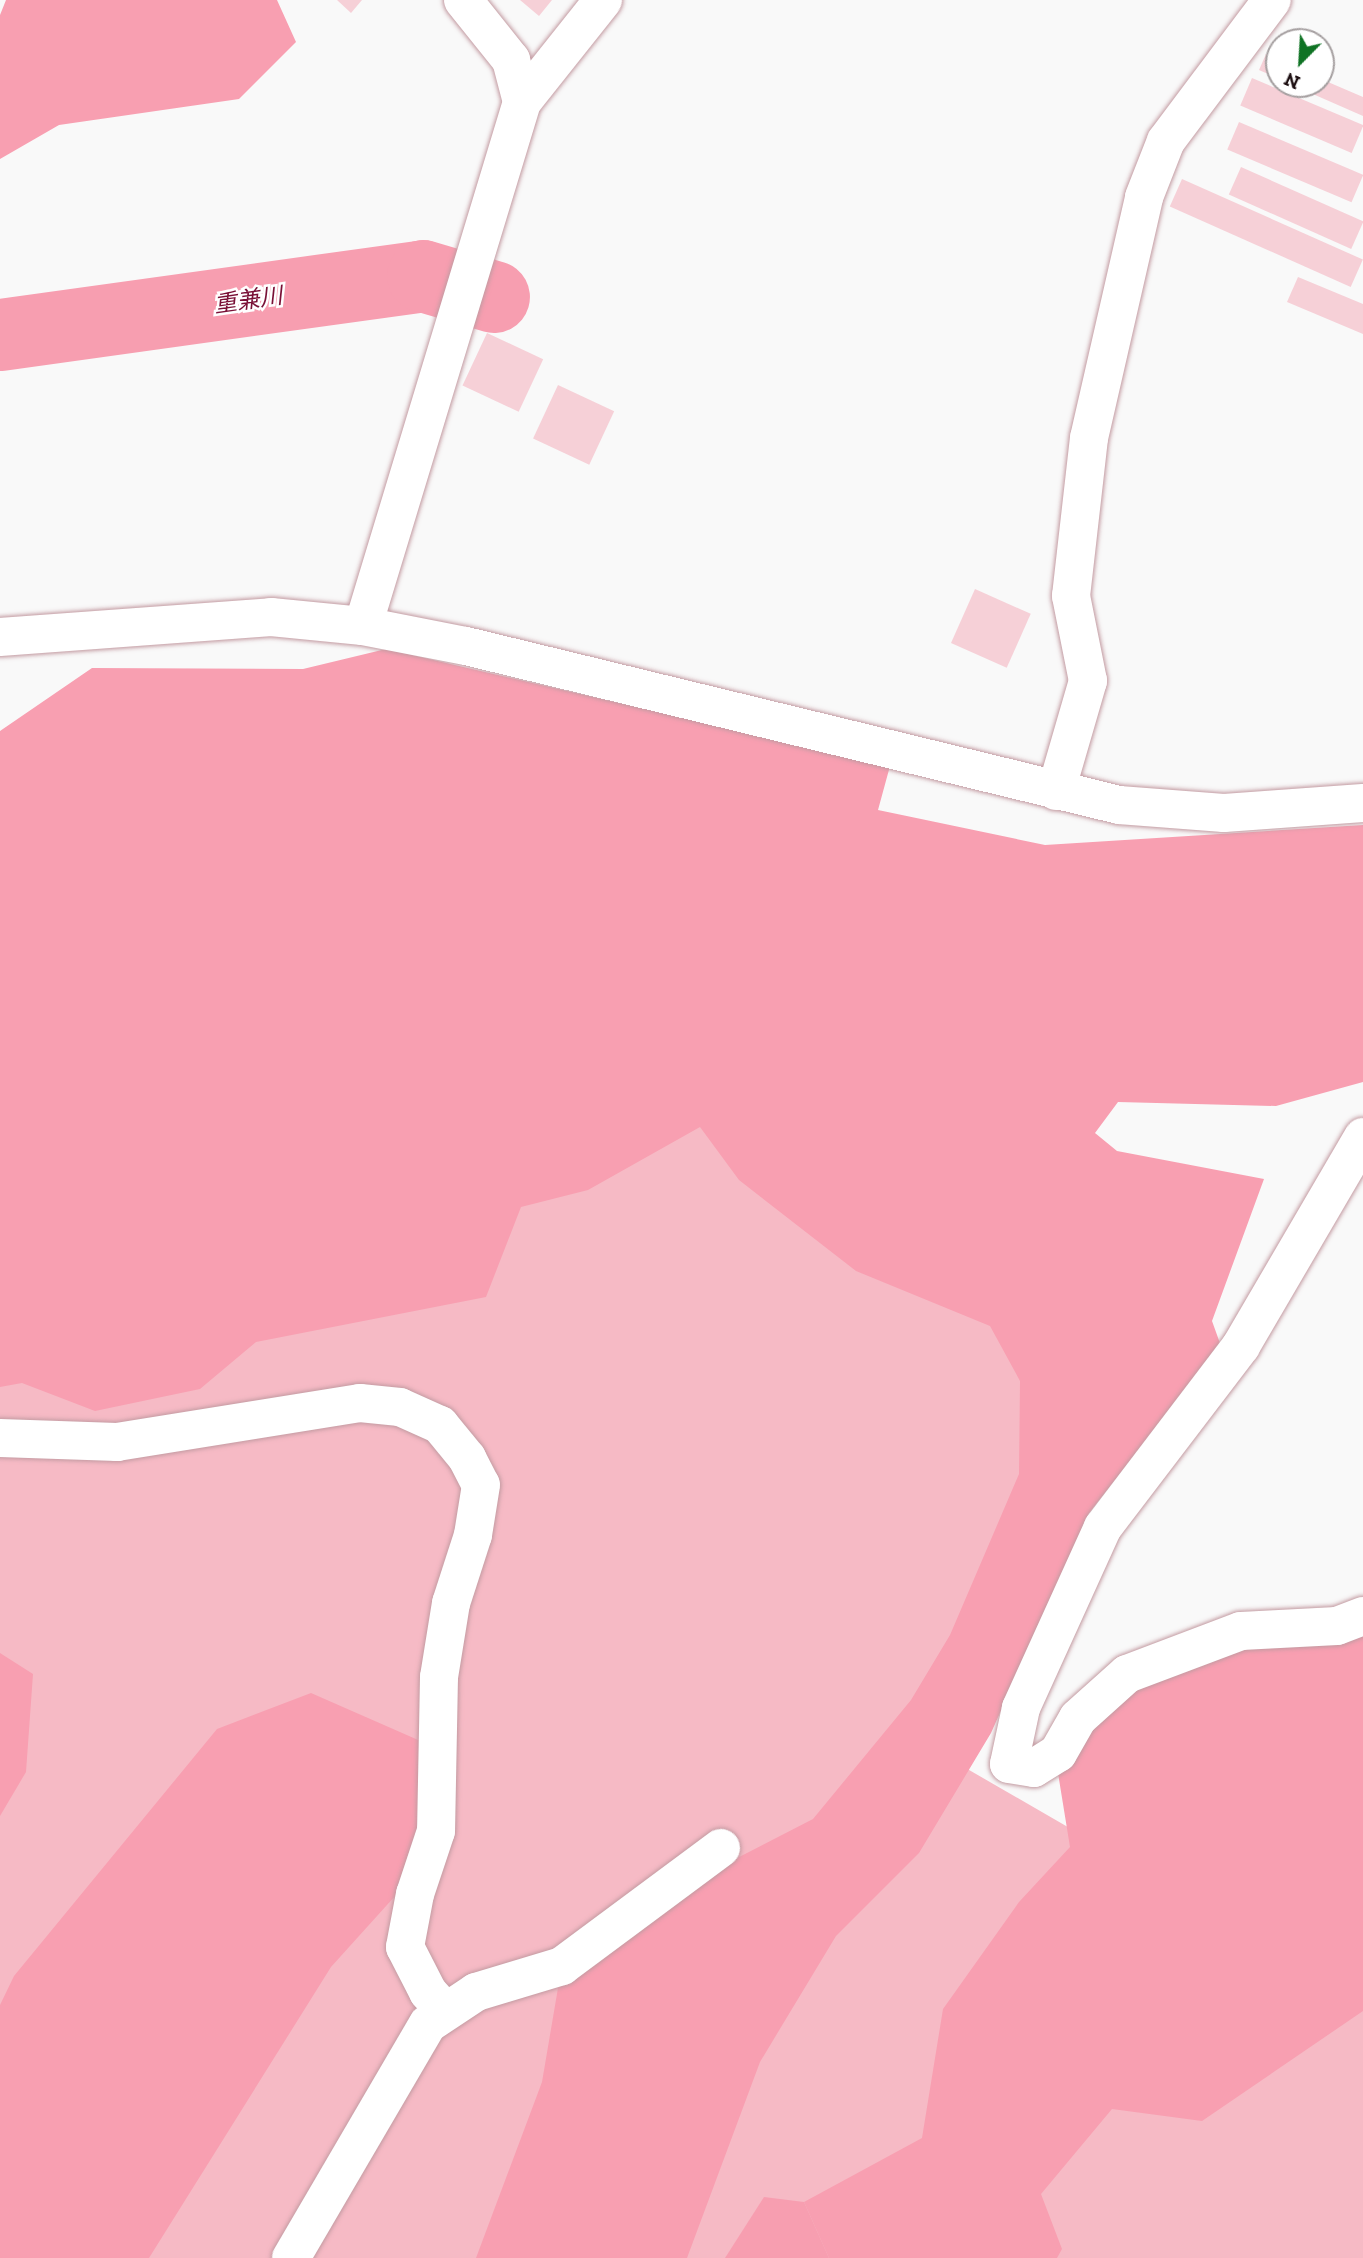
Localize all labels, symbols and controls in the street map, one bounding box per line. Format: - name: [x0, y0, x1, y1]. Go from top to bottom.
- north arrow: [1265, 28, 1335, 98]
- text: N: [1281, 67, 1303, 94]
- water label: 重兼川: [212, 282, 284, 318]

